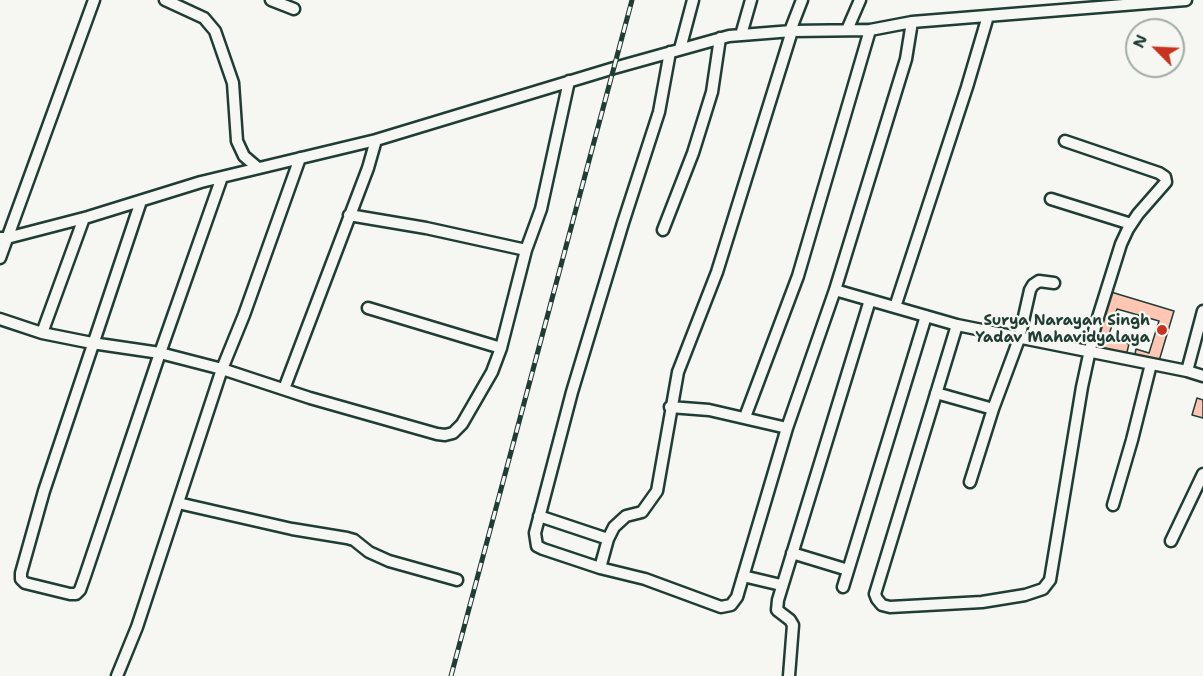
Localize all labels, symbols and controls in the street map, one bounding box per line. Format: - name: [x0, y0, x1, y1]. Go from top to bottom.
- north arrow: [1125, 18, 1185, 78]
- text: N: [1128, 31, 1152, 51]
- place label: Surya Narayan Singh Yadav Mahavidyalaya: [975, 312, 1150, 347]
- marker: Surya Narayan Singh Yadav Mahavidyalaya: [1155, 323, 1169, 337]

